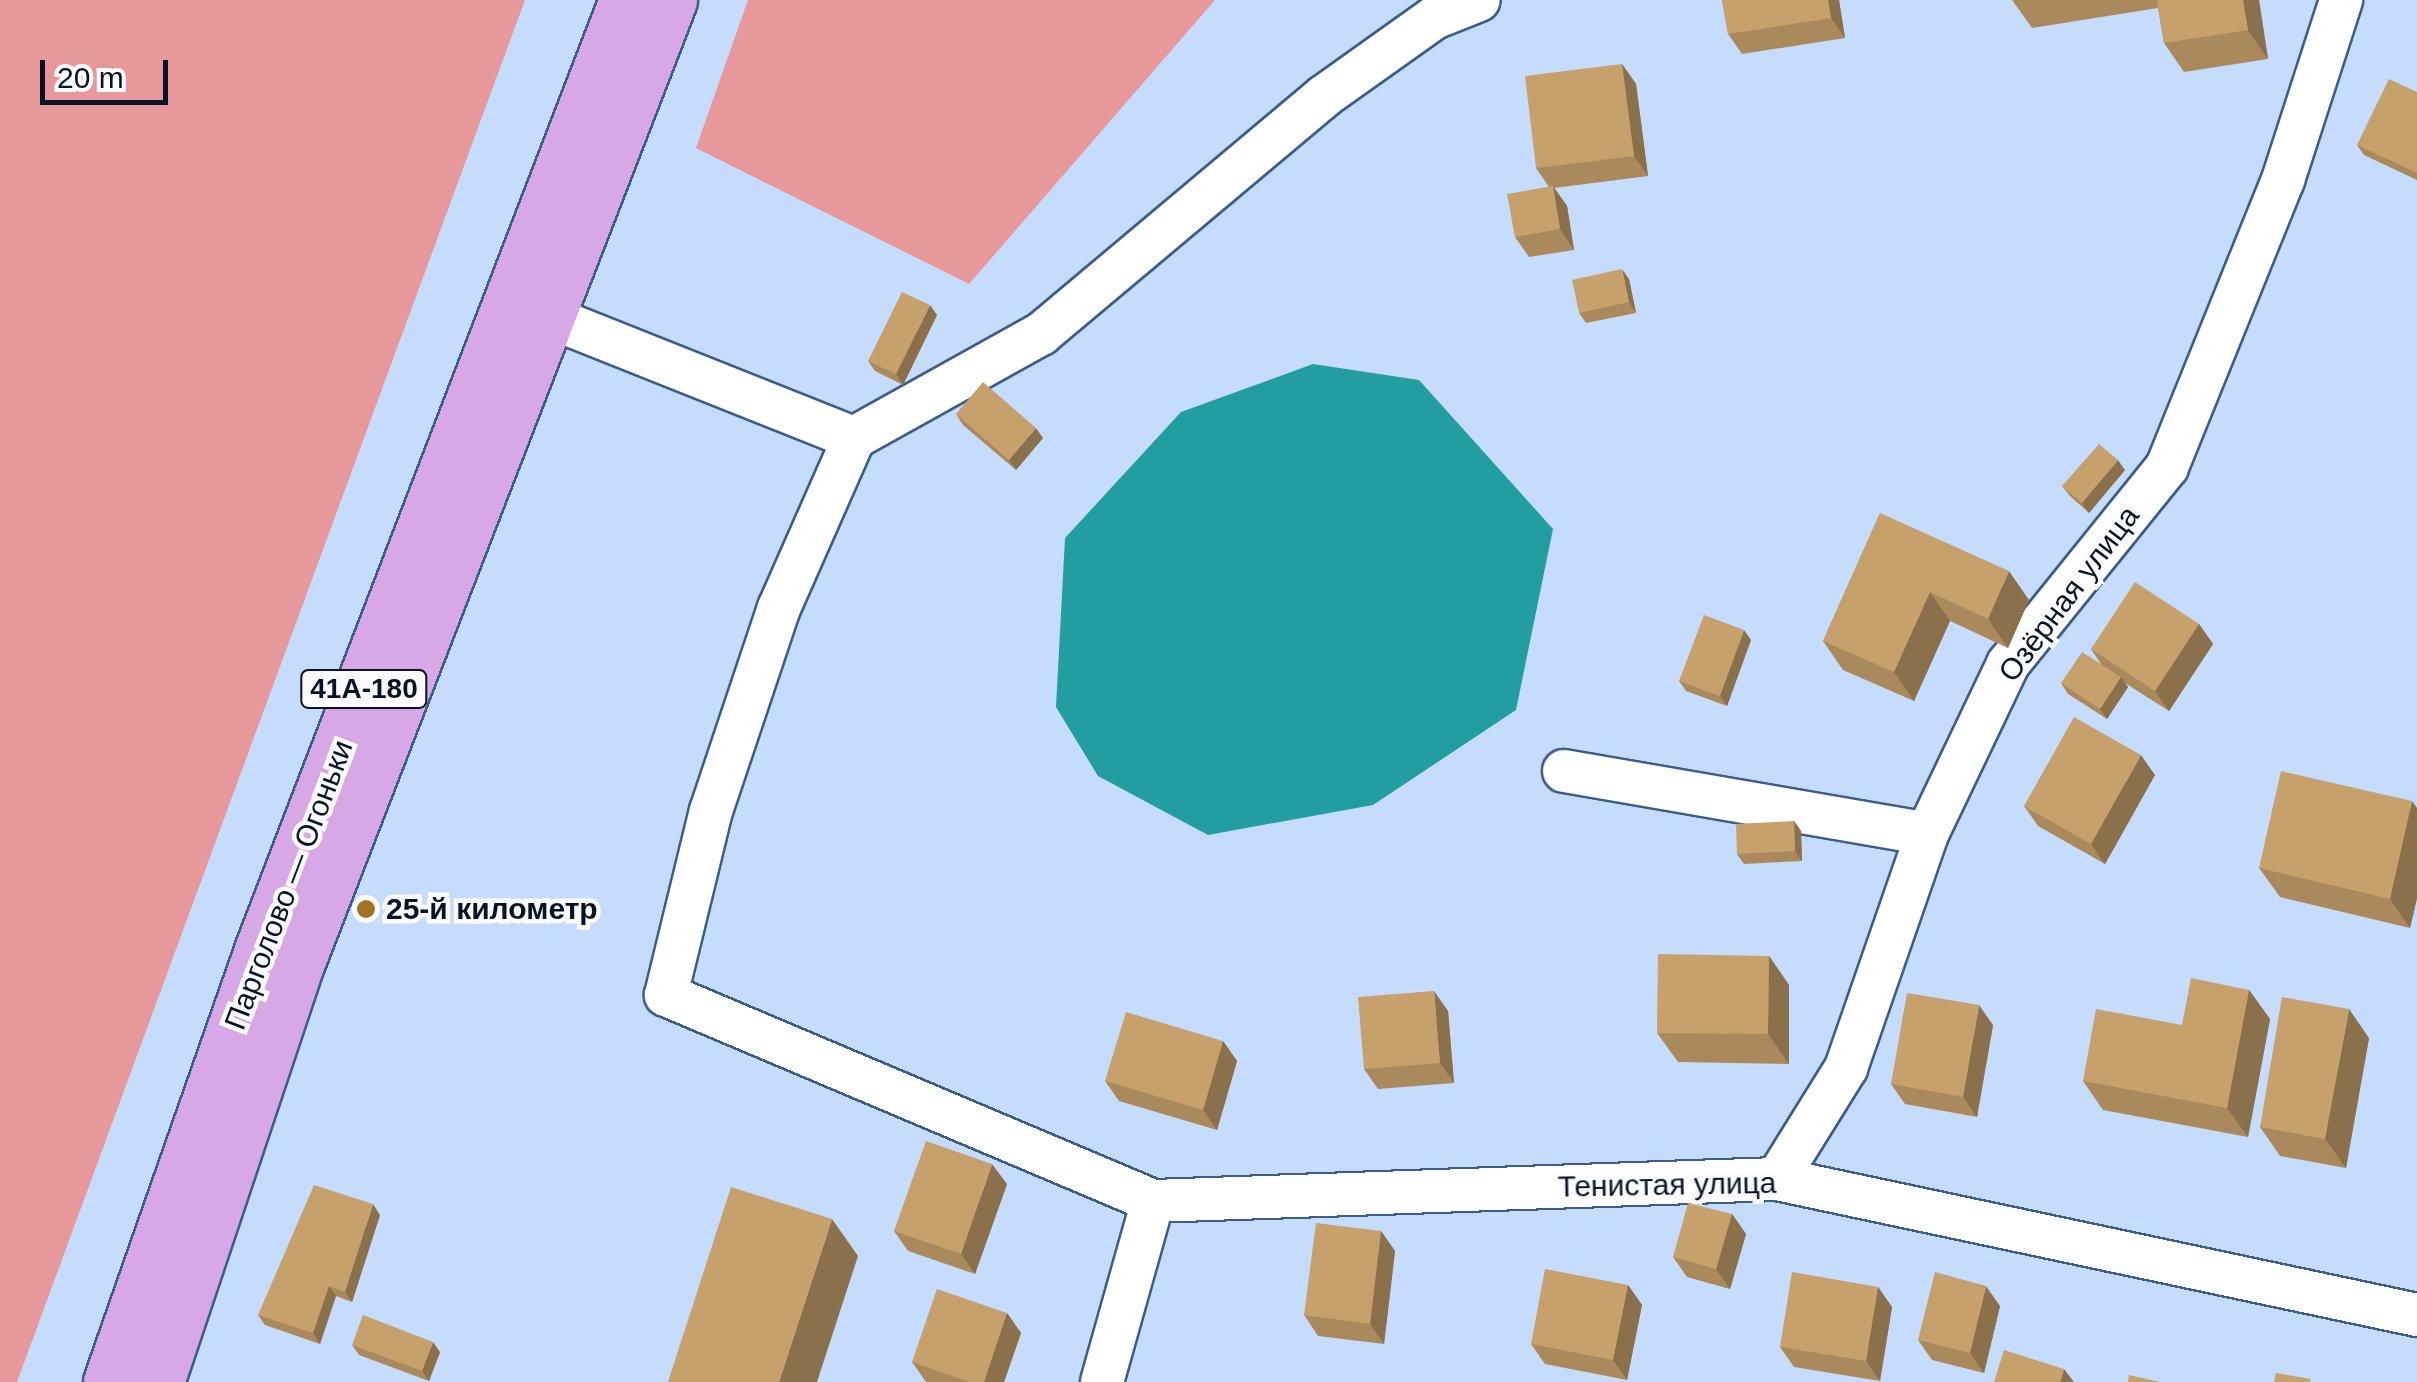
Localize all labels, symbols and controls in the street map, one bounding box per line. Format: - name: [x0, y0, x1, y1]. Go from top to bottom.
- scale bar: [45, 40, 172, 102]
- text: 20 m: [57, 61, 124, 94]
- street label: Озёрная улица: [1991, 499, 2147, 689]
- road number: 41А-180: [299, 666, 429, 712]
- street label: Парголово — Огоньки: [217, 735, 361, 1035]
- place label: 25-й километр: [386, 891, 598, 927]
- marker: 25-й километр: [355, 898, 377, 920]
- street label: Тенистая улица: [1557, 1165, 1777, 1205]

